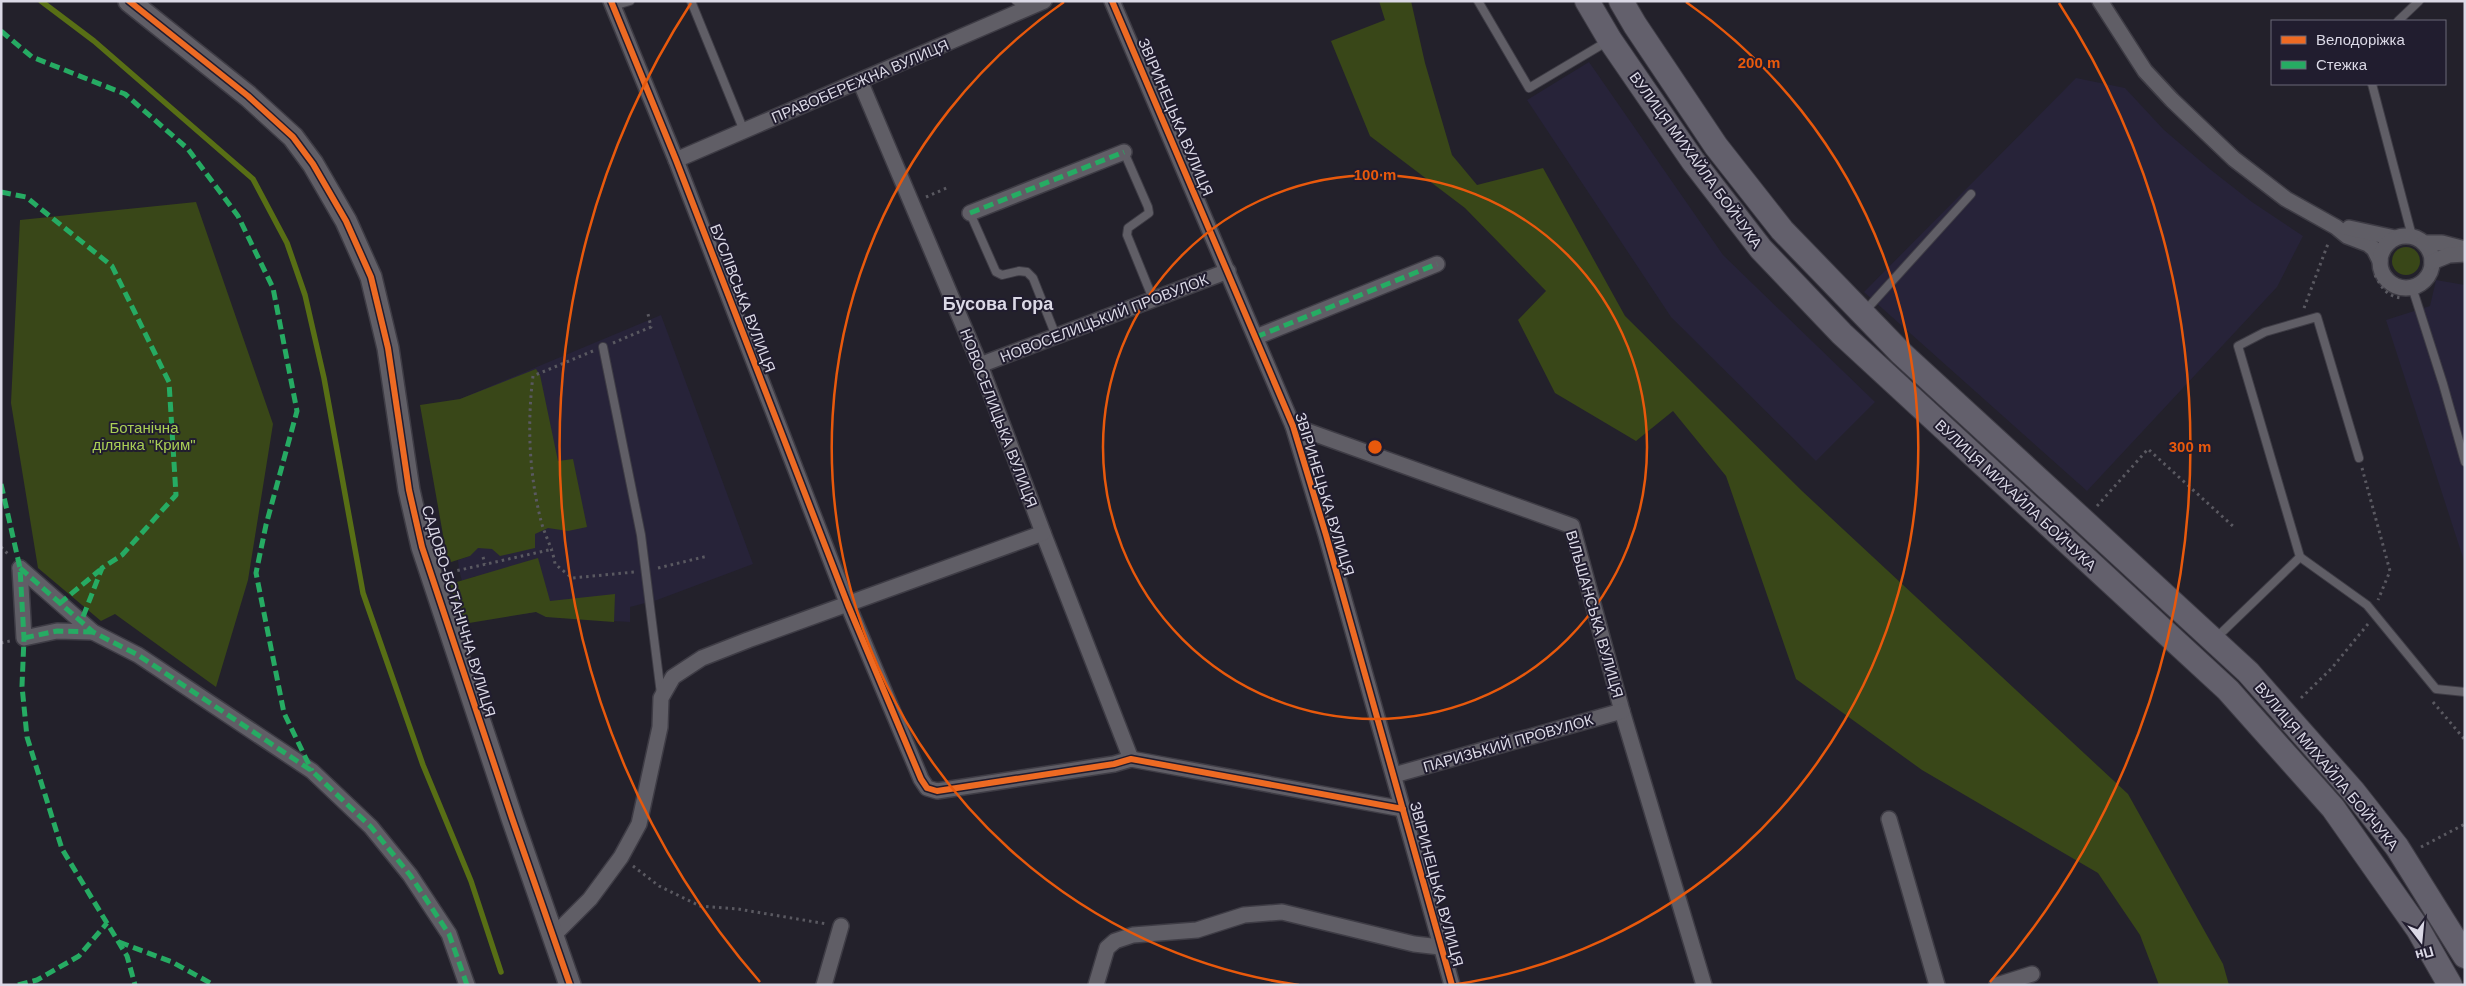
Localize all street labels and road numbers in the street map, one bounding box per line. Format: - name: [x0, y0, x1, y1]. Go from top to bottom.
- street label: ПРАВОБЕРЕЖНА ВУЛИЦЯ: [769, 36, 951, 126]
- street label: ЗВІРИНЕЦЬКА ВУЛИЦЯ: [1135, 36, 1217, 198]
- street label: ВУЛИЦЯ МИХАЙЛА БОЙЧУКА: [1626, 69, 1766, 251]
- street label: БУСЛІВСЬКА ВУЛИЦЯ: [707, 221, 779, 375]
- street label: НОВОСЕЛИЦЬКИЙ ПРОВУЛОК: [998, 270, 1211, 366]
- street label: НОВОСЕЛИЦЬКА ВУЛИЦЯ: [957, 326, 1041, 510]
- street label: ЗВІРИНЕЦЬКА ВУЛИЦЯ: [1292, 410, 1358, 578]
- street label: ВУЛИЦЯ МИХАЙЛА БОЙЧУКА: [1932, 416, 2100, 574]
- street label: САДОВО-БОТАНІЧНА ВУЛИЦЯ: [419, 503, 499, 719]
- street label: ВІЛЬШАНСЬКА ВУЛИЦЯ: [1563, 528, 1627, 700]
- street label: ВУЛИЦЯ МИХАЙЛА БОЙЧУКА: [2252, 679, 2402, 853]
- street label: ПАРИЗЬКИЙ ПРОВУЛОК: [1421, 711, 1595, 775]
- street label: ЗВІРИНЕЦЬКА ВУЛИЦЯ: [1407, 800, 1467, 968]

